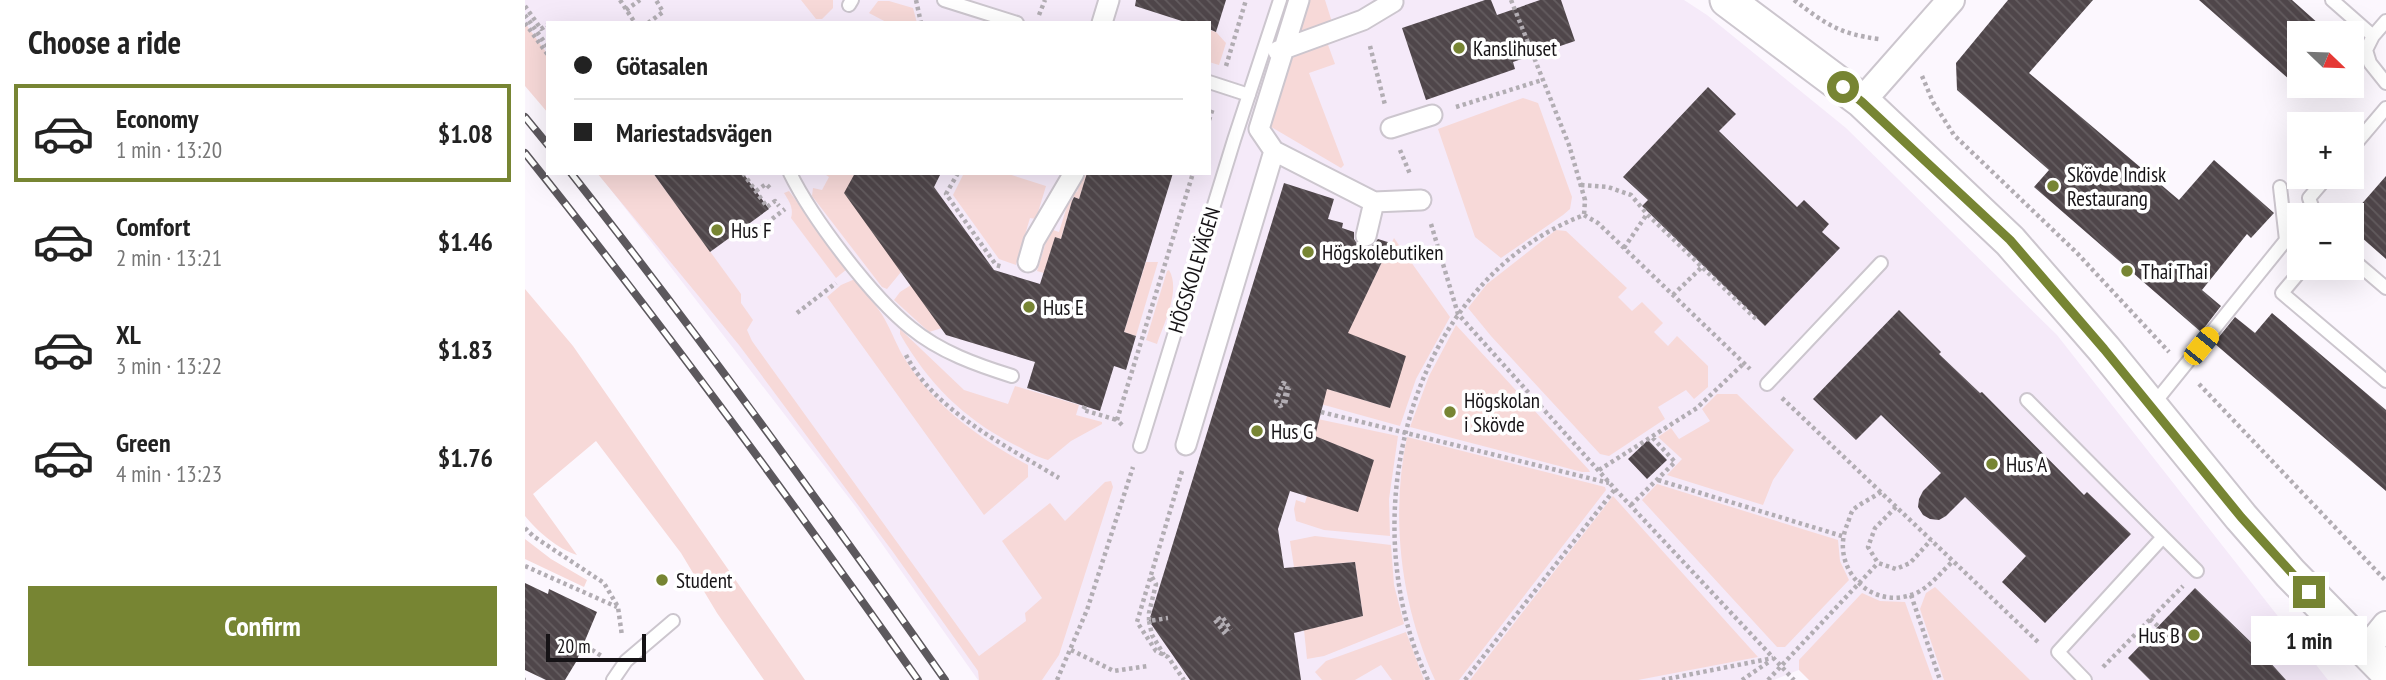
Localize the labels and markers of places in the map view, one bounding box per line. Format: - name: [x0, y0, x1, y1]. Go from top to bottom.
- place label: Kanslihuset: [1473, 35, 1557, 62]
- marker: Kanslihuset: [1451, 40, 1467, 56]
- place label: Skövde Indisk Restaurang: [2067, 161, 2166, 212]
- marker: Skövde Indisk Restaurang: [2045, 178, 2061, 194]
- place label: Hus F: [731, 217, 772, 244]
- marker: Hus F: [709, 222, 725, 238]
- place label: Högskolebutiken: [1322, 239, 1443, 266]
- marker: Högskolebutiken: [1300, 244, 1316, 260]
- place label: Thai Thai: [2141, 258, 2208, 285]
- marker: Thai Thai: [2119, 263, 2135, 279]
- place label: Hus E: [1043, 294, 1084, 321]
- marker: Hus E: [1021, 299, 1037, 315]
- place label: Högskolan i Skövde: [1464, 387, 1540, 438]
- marker: Högskolan i Skövde: [1442, 404, 1458, 420]
- place label: Hus G: [1271, 418, 1313, 445]
- marker: Hus G: [1249, 423, 1265, 439]
- place label: Hus A: [2006, 451, 2047, 478]
- marker: Hus A: [1984, 456, 2000, 472]
- place label: Student: [676, 567, 733, 594]
- marker: Student: [654, 572, 670, 588]
- place label: Hus B: [2138, 622, 2180, 649]
- marker: Hus B: [2186, 627, 2202, 643]

